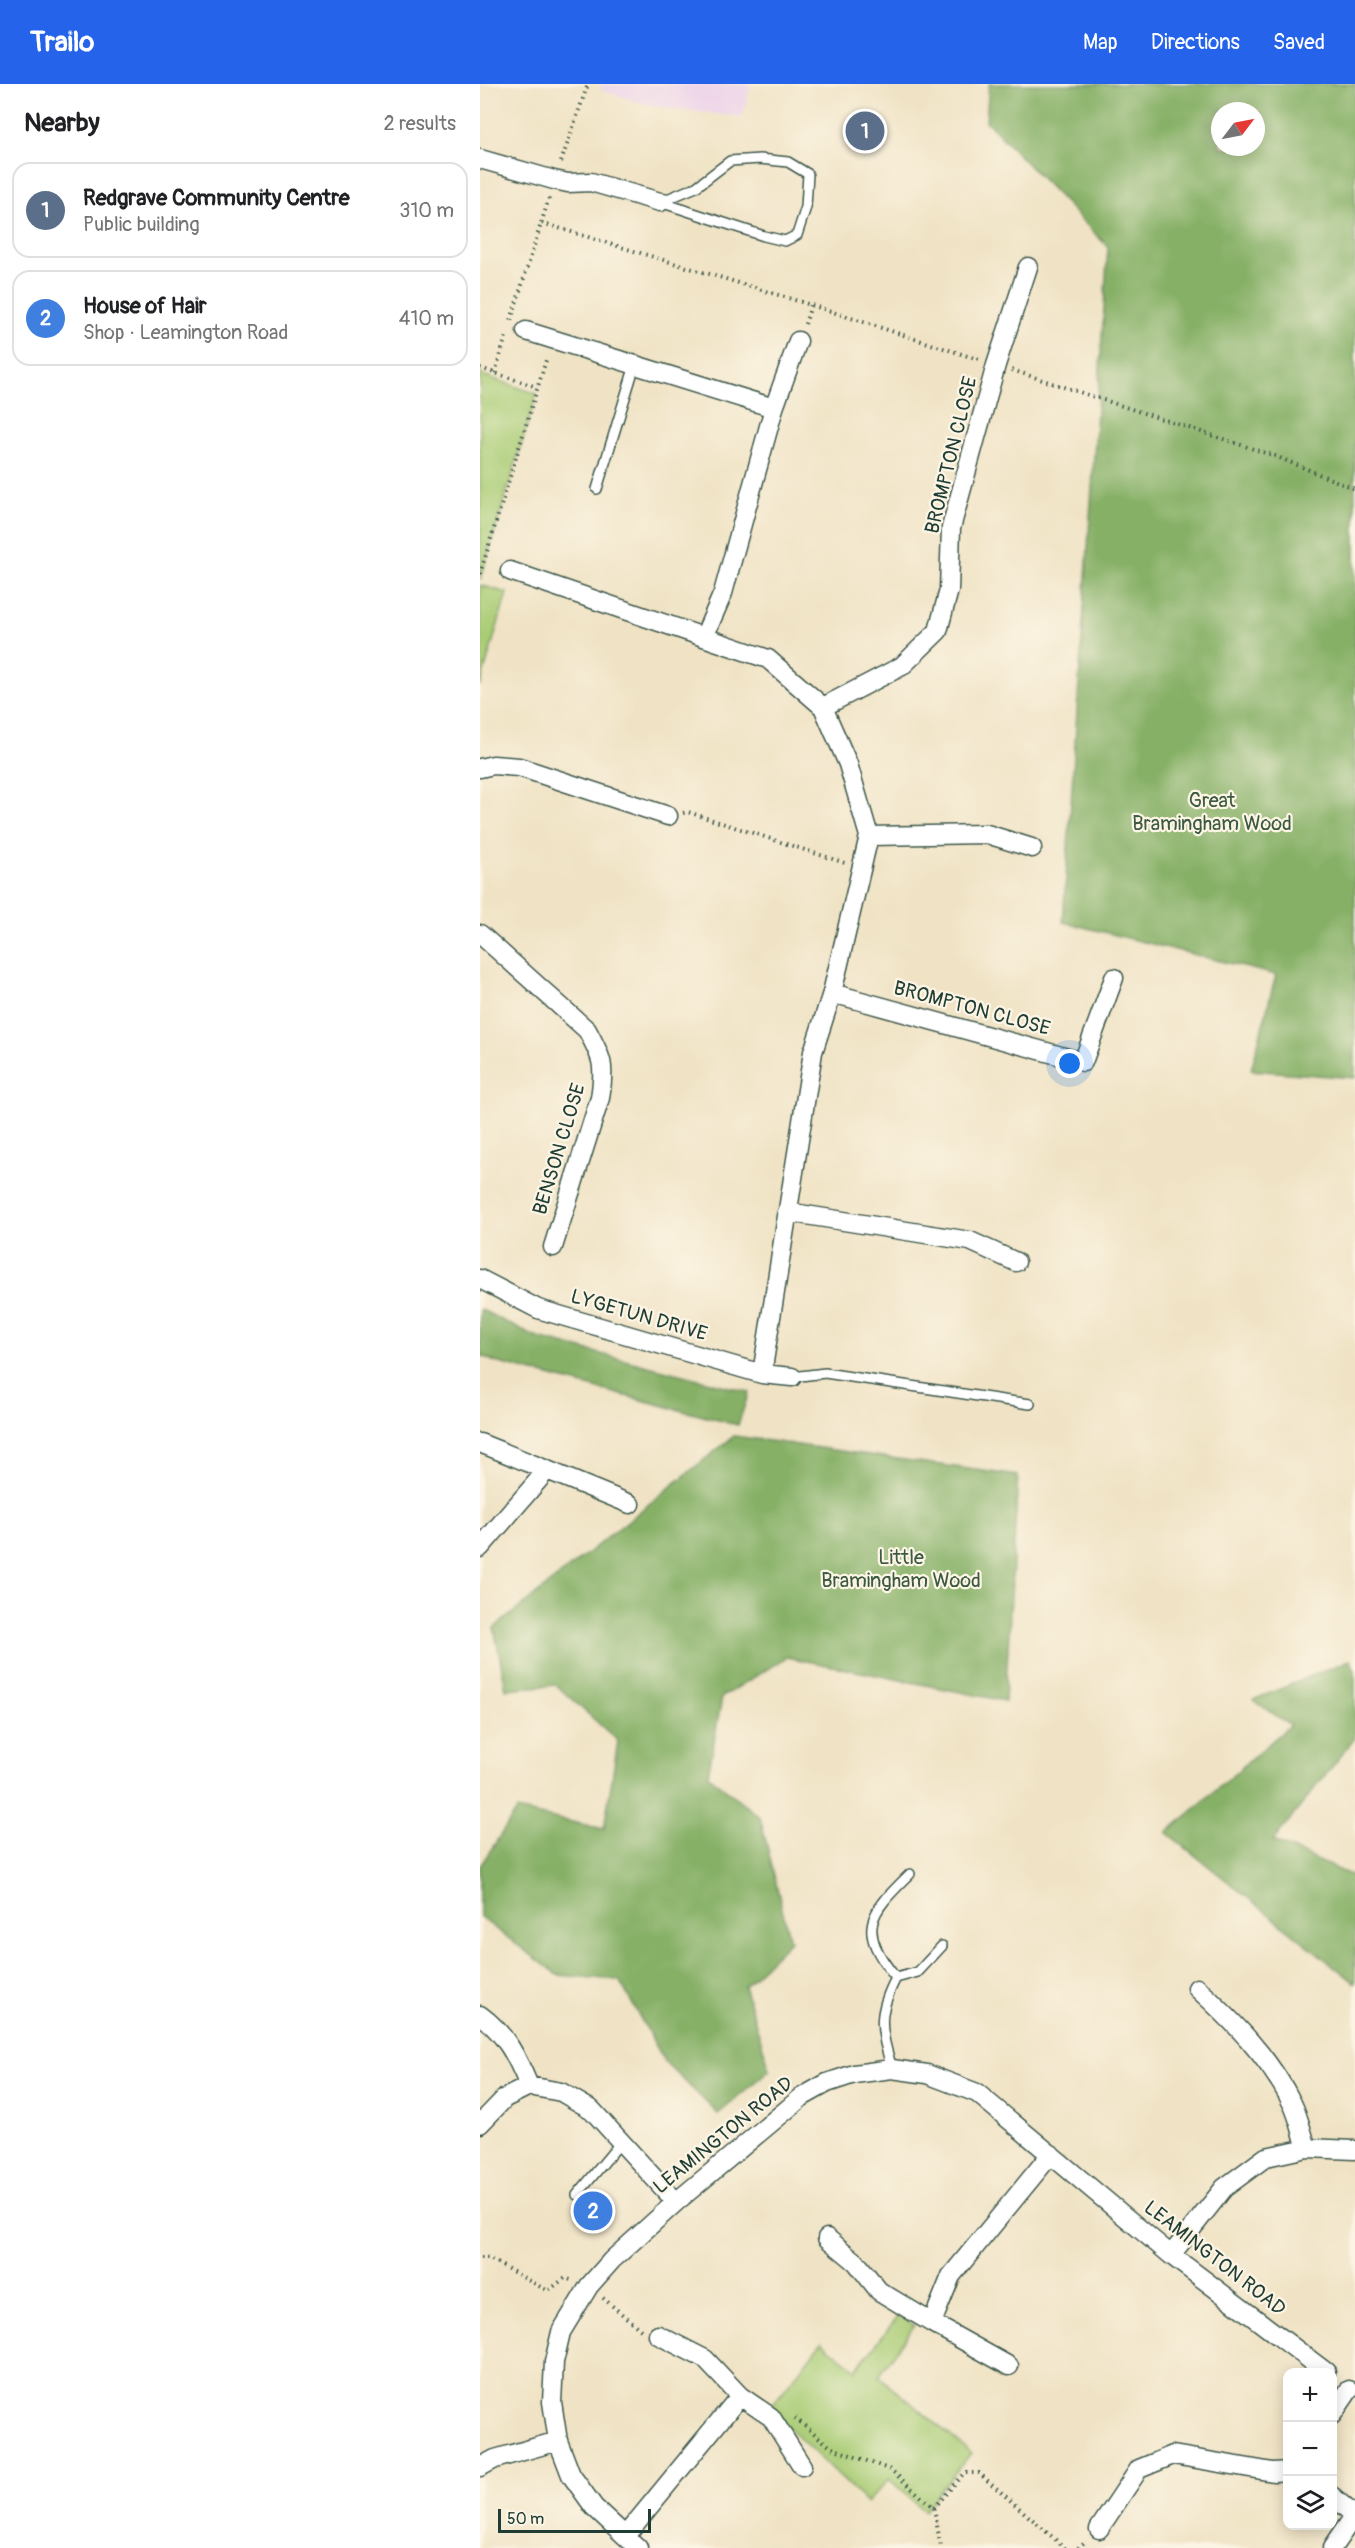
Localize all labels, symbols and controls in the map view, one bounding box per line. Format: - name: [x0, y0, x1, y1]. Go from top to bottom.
- text: Trailo: [30, 25, 94, 60]
- text: Map: [1083, 29, 1118, 56]
- text: Directions: [1151, 29, 1240, 56]
- text: Saved: [1273, 29, 1325, 56]
- north arrow: [1211, 102, 1265, 156]
- text: Nearby: [24, 107, 100, 139]
- pin: 1: [846, 108, 884, 154]
- text: 2 results: [384, 111, 456, 136]
- text: Redgrave Community Centre: [83, 184, 350, 212]
- text: 1: [42, 198, 49, 223]
- text: 310 m: [399, 198, 454, 223]
- text: Public building: [83, 212, 199, 237]
- text: House of Hair: [83, 292, 207, 320]
- text: 2: [40, 306, 51, 331]
- text: 410 m: [399, 306, 454, 331]
- text: Shop · Leamington Road: [83, 320, 288, 345]
- street label: BROMPTON CLOSE: [919, 374, 983, 536]
- park label: Great Bramingham Wood: [1132, 788, 1292, 836]
- street label: BROMPTON CLOSE: [891, 975, 1053, 1041]
- your location: [1055, 1049, 1084, 1078]
- street label: BENSON CLOSE: [527, 1080, 591, 1218]
- street label: LYGETUN DRIVE: [568, 1284, 710, 1346]
- park label: Little Bramingham Wood: [821, 1545, 981, 1593]
- street label: LEAMINGTON ROAD: [648, 2071, 798, 2199]
- pin: 2: [574, 2188, 612, 2234]
- street label: LEAMINGTON ROAD: [1139, 2195, 1291, 2321]
- map controls: [1283, 2368, 1337, 2530]
- button: +: [1283, 2368, 1337, 2422]
- button: −: [1283, 2422, 1337, 2476]
- button: layers: [1283, 2476, 1337, 2530]
- scale bar: [498, 2506, 651, 2534]
- text: 50 m: [507, 2509, 544, 2529]

